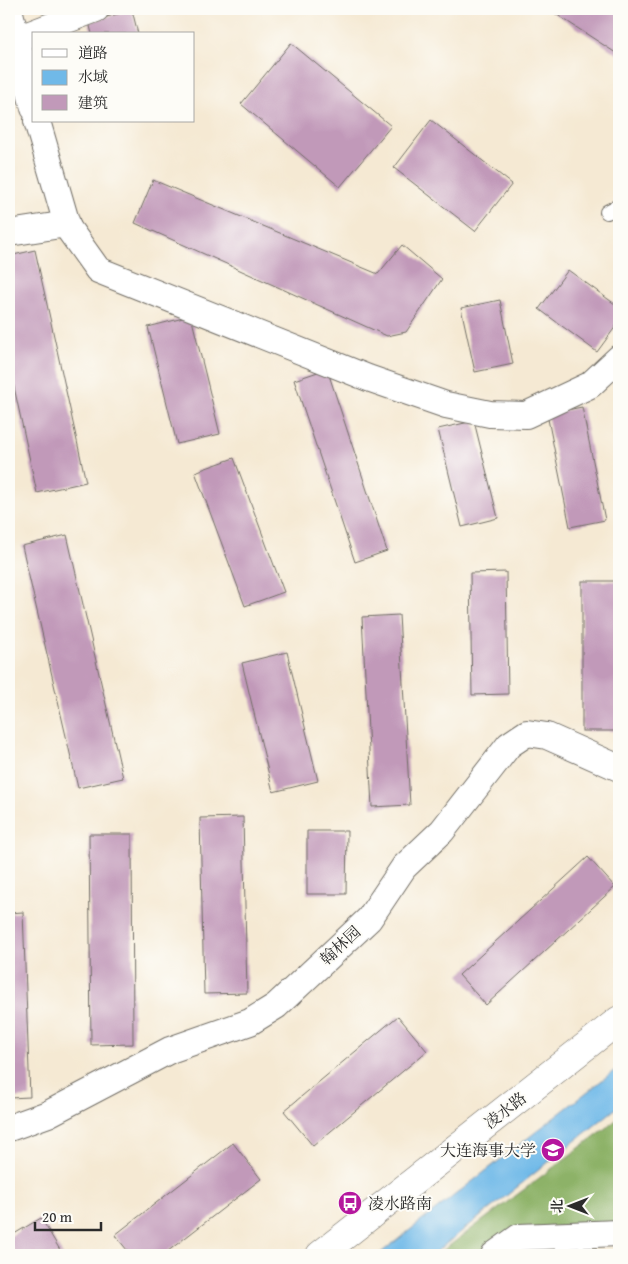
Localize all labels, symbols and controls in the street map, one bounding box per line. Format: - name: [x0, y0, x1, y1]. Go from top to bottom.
- legend: [32, 32, 195, 122]
- text: 道路: [78, 42, 108, 63]
- text: 水域: [78, 66, 108, 87]
- text: 建筑: [78, 92, 108, 113]
- street label: 翰林园: [314, 920, 366, 970]
- street label: 凌水路: [479, 1086, 531, 1134]
- school or university icon: 大连海事大学: [540, 1137, 566, 1163]
- place label: 大连海事大学: [440, 1138, 536, 1162]
- north arrow: [546, 1182, 596, 1232]
- bus stop icon: 凌水路南: [337, 1190, 363, 1216]
- place label: 凌水路南: [368, 1191, 432, 1215]
- scale bar: [35, 1199, 101, 1231]
- text: 北: [547, 1199, 567, 1213]
- text: 20 m: [42, 1206, 73, 1227]

